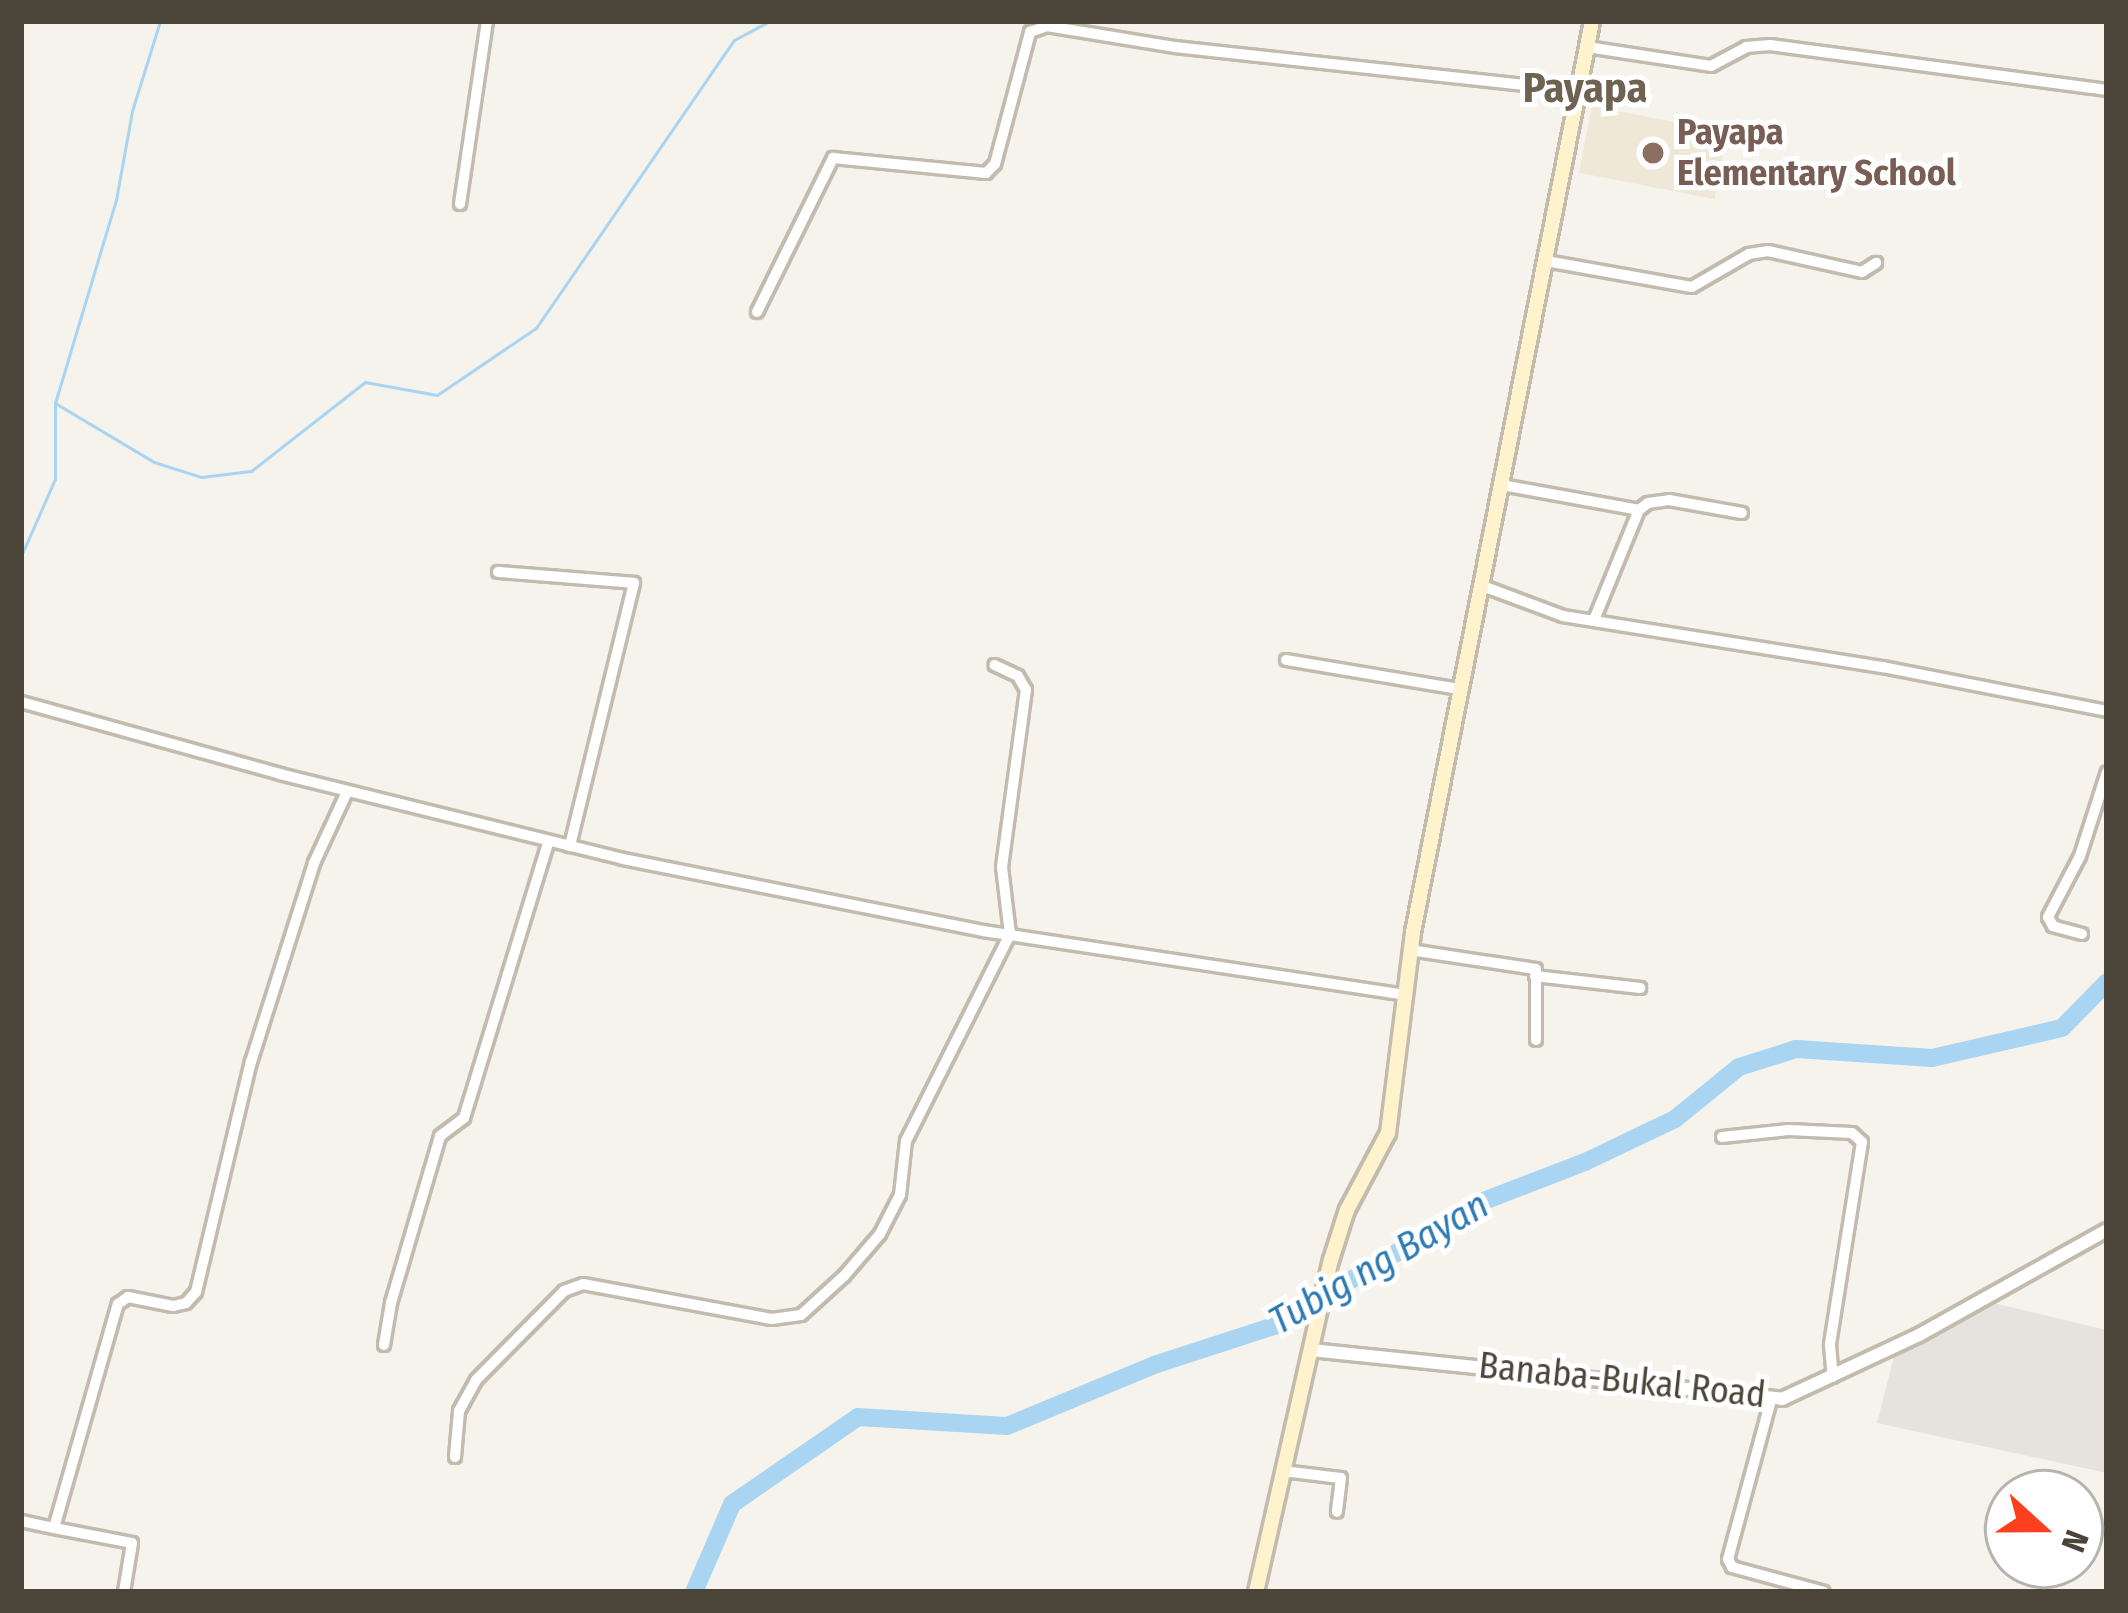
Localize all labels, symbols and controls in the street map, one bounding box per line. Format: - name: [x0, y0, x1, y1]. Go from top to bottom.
- district label: Payapa: [1523, 63, 1647, 113]
- place label: Payapa Elementary School: [1677, 110, 1956, 195]
- marker: Payapa Elementary School: [1640, 140, 1666, 166]
- water label: Tubig ng Bayan: [1261, 1181, 1497, 1345]
- street label: Banaba-Bukal Road: [1477, 1344, 1767, 1418]
- north arrow: [1984, 1469, 2104, 1589]
- text: N: [2053, 1524, 2097, 1557]

